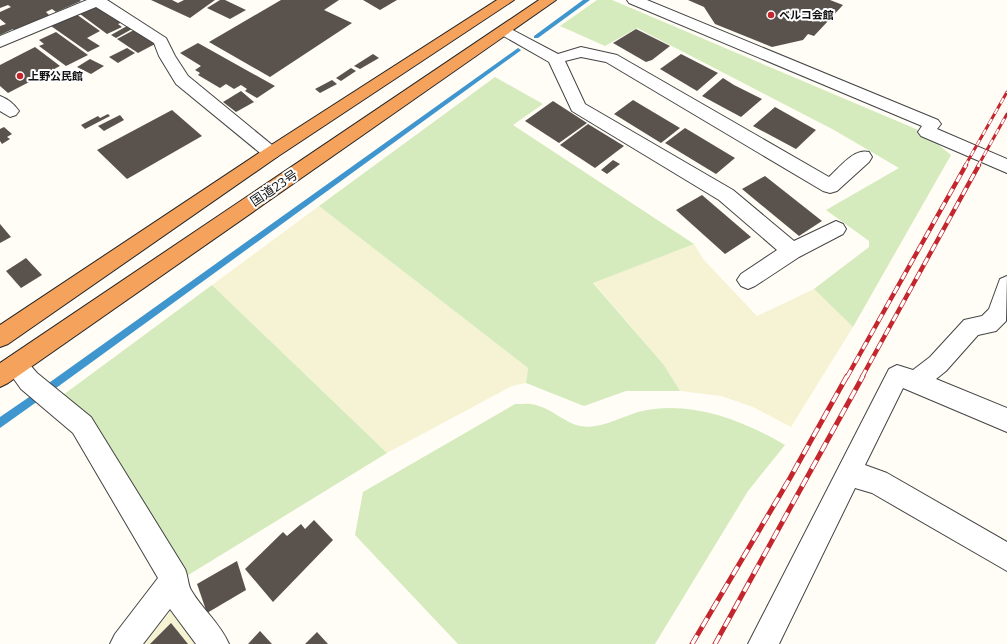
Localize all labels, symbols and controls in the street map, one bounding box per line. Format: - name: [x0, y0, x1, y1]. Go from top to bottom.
- place label: ベルコ会館: [779, 9, 834, 22]
- marker: ベルコ会館: [766, 10, 776, 20]
- place label: 上野公民館: [28, 70, 83, 83]
- marker: 上野公民館: [15, 71, 25, 81]
- street label: 国道23号: [248, 167, 300, 209]

